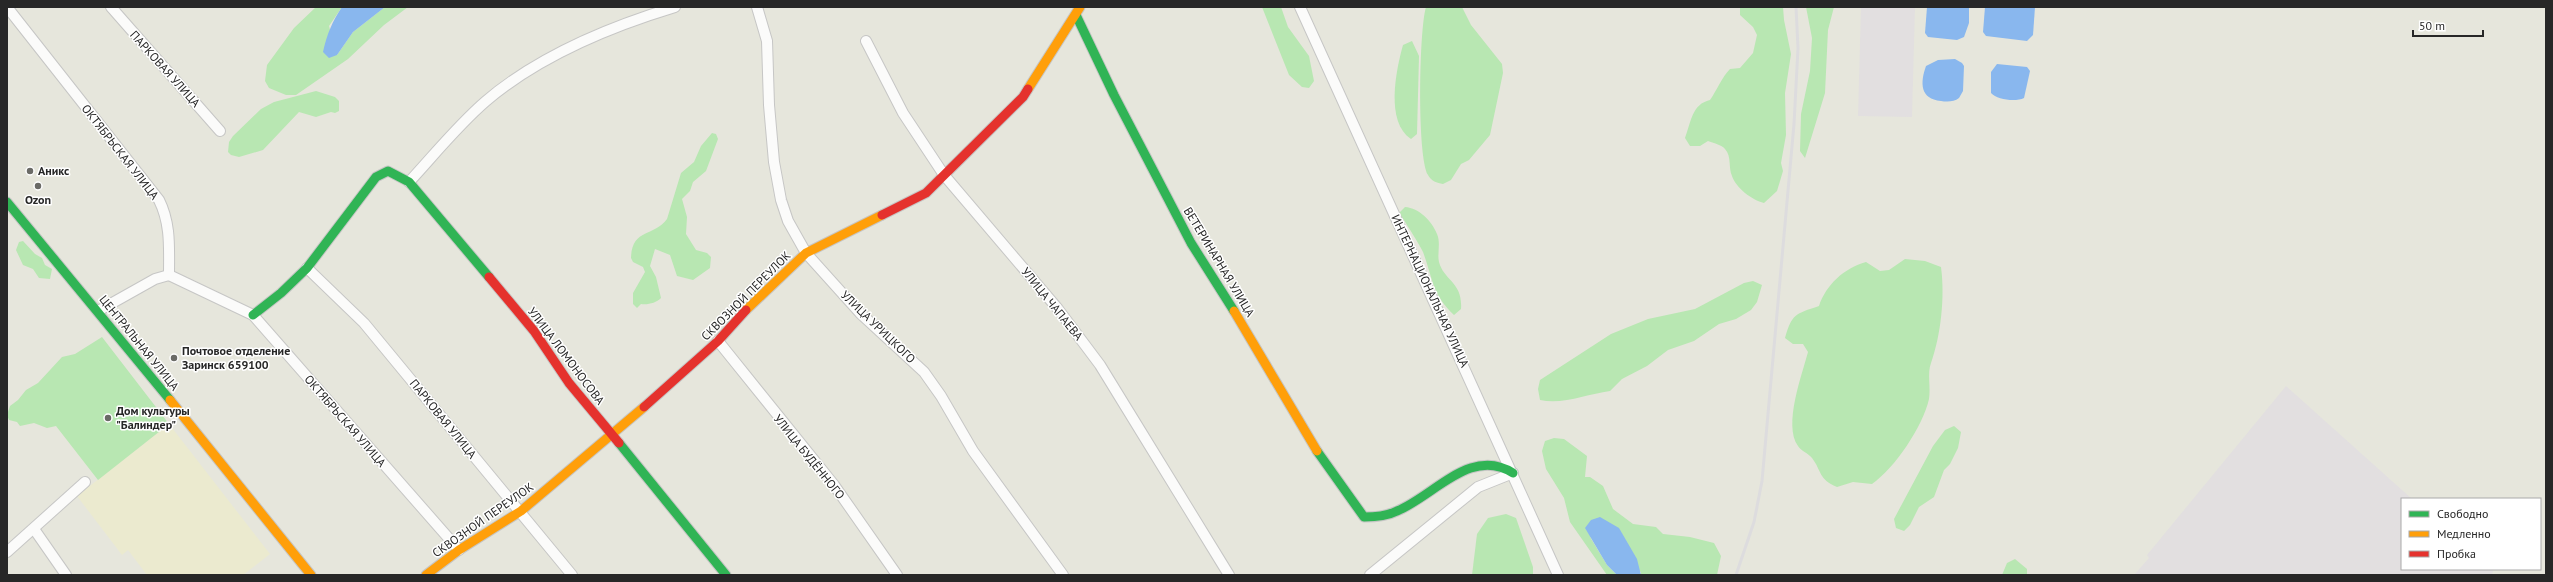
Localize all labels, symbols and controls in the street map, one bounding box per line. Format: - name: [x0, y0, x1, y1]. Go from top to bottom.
- scale bar: [2413, 12, 2483, 38]
- text: 50 m: [2419, 18, 2445, 33]
- street label: ПАРКОВАЯ УЛИЦА: [127, 27, 204, 110]
- street label: ОКТЯБРЬСКАЯ УЛИЦА: [79, 101, 162, 202]
- place label: Аникс: [38, 163, 69, 178]
- marker: Аникс: [25, 166, 35, 176]
- marker: Ozon: [33, 181, 43, 191]
- place label: Ozon: [25, 192, 51, 207]
- street label: ВЕТЕРИНАРНАЯ УЛИЦА: [1181, 204, 1258, 319]
- street label: ИНТЕРНАЦИОНАЛЬНАЯ УЛИЦА: [1388, 212, 1473, 370]
- street label: СКВОЗНОЙ ПЕРЕУЛОК: [698, 248, 793, 343]
- street label: УЛИЦА ЧАПАЕВА: [1018, 264, 1086, 343]
- street label: УЛИЦА УРИЦКОГО: [838, 287, 919, 366]
- street label: ЦЕНТРАЛЬНАЯ УЛИЦА: [96, 292, 182, 393]
- street label: УЛИЦА ЛОМОНОСОВА: [525, 304, 608, 407]
- place label: Почтовое отделение Заринск 659100: [182, 343, 290, 372]
- marker: Почтовое отделение Заринск 659100: [169, 353, 179, 363]
- street label: ОКТЯБРЬСКАЯ УЛИЦА: [301, 372, 389, 470]
- street label: ПАРКОВАЯ УЛИЦА: [407, 376, 480, 461]
- place label: Дом культуры "Балиндер": [116, 403, 190, 432]
- street label: УЛИЦА БУДЁННОГО: [771, 411, 848, 502]
- marker: Дом культуры "Балиндер": [103, 413, 113, 423]
- street label: СКВОЗНОЙ ПЕРЕУЛОК: [429, 479, 536, 560]
- legend: [2401, 498, 2541, 570]
- text: Свободно: [2437, 506, 2488, 521]
- text: Медленно: [2437, 526, 2491, 541]
- text: Пробка: [2437, 546, 2476, 561]

